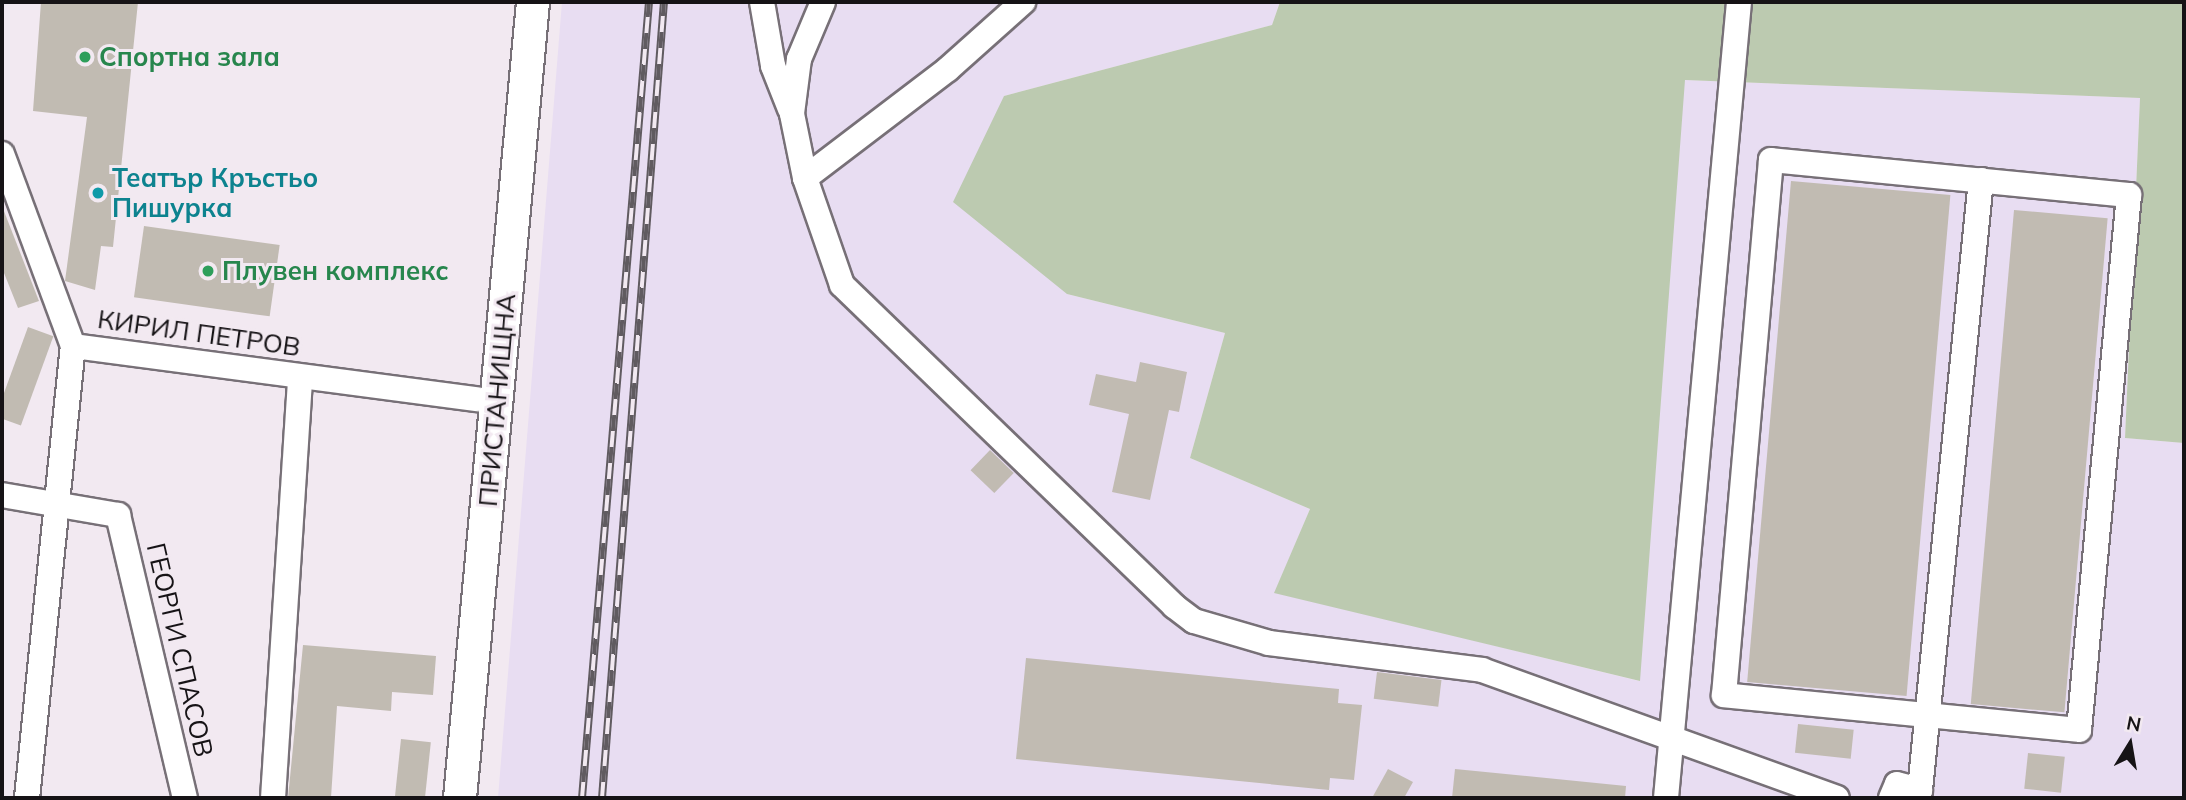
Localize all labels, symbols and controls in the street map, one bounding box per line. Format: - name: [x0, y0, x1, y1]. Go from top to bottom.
- place label: Спортна зала: [99, 41, 280, 73]
- marker: Спортна зала: [77, 49, 93, 65]
- place label: Театър Кръстьо Пишурка: [112, 162, 318, 224]
- marker: Театър Кръстьо Пишурка: [90, 185, 106, 201]
- place label: Плувен комплекс: [222, 255, 449, 287]
- marker: Плувен комплекс: [200, 263, 216, 279]
- street label: ПРИСТАНИЩНА: [472, 292, 522, 508]
- street label: КИРИЛ ПЕТРОВ: [96, 303, 302, 363]
- street label: ГЕОРГИ СПАСОВ: [140, 540, 220, 760]
- north arrow: [2095, 709, 2165, 779]
- text: N: [2125, 710, 2143, 737]

